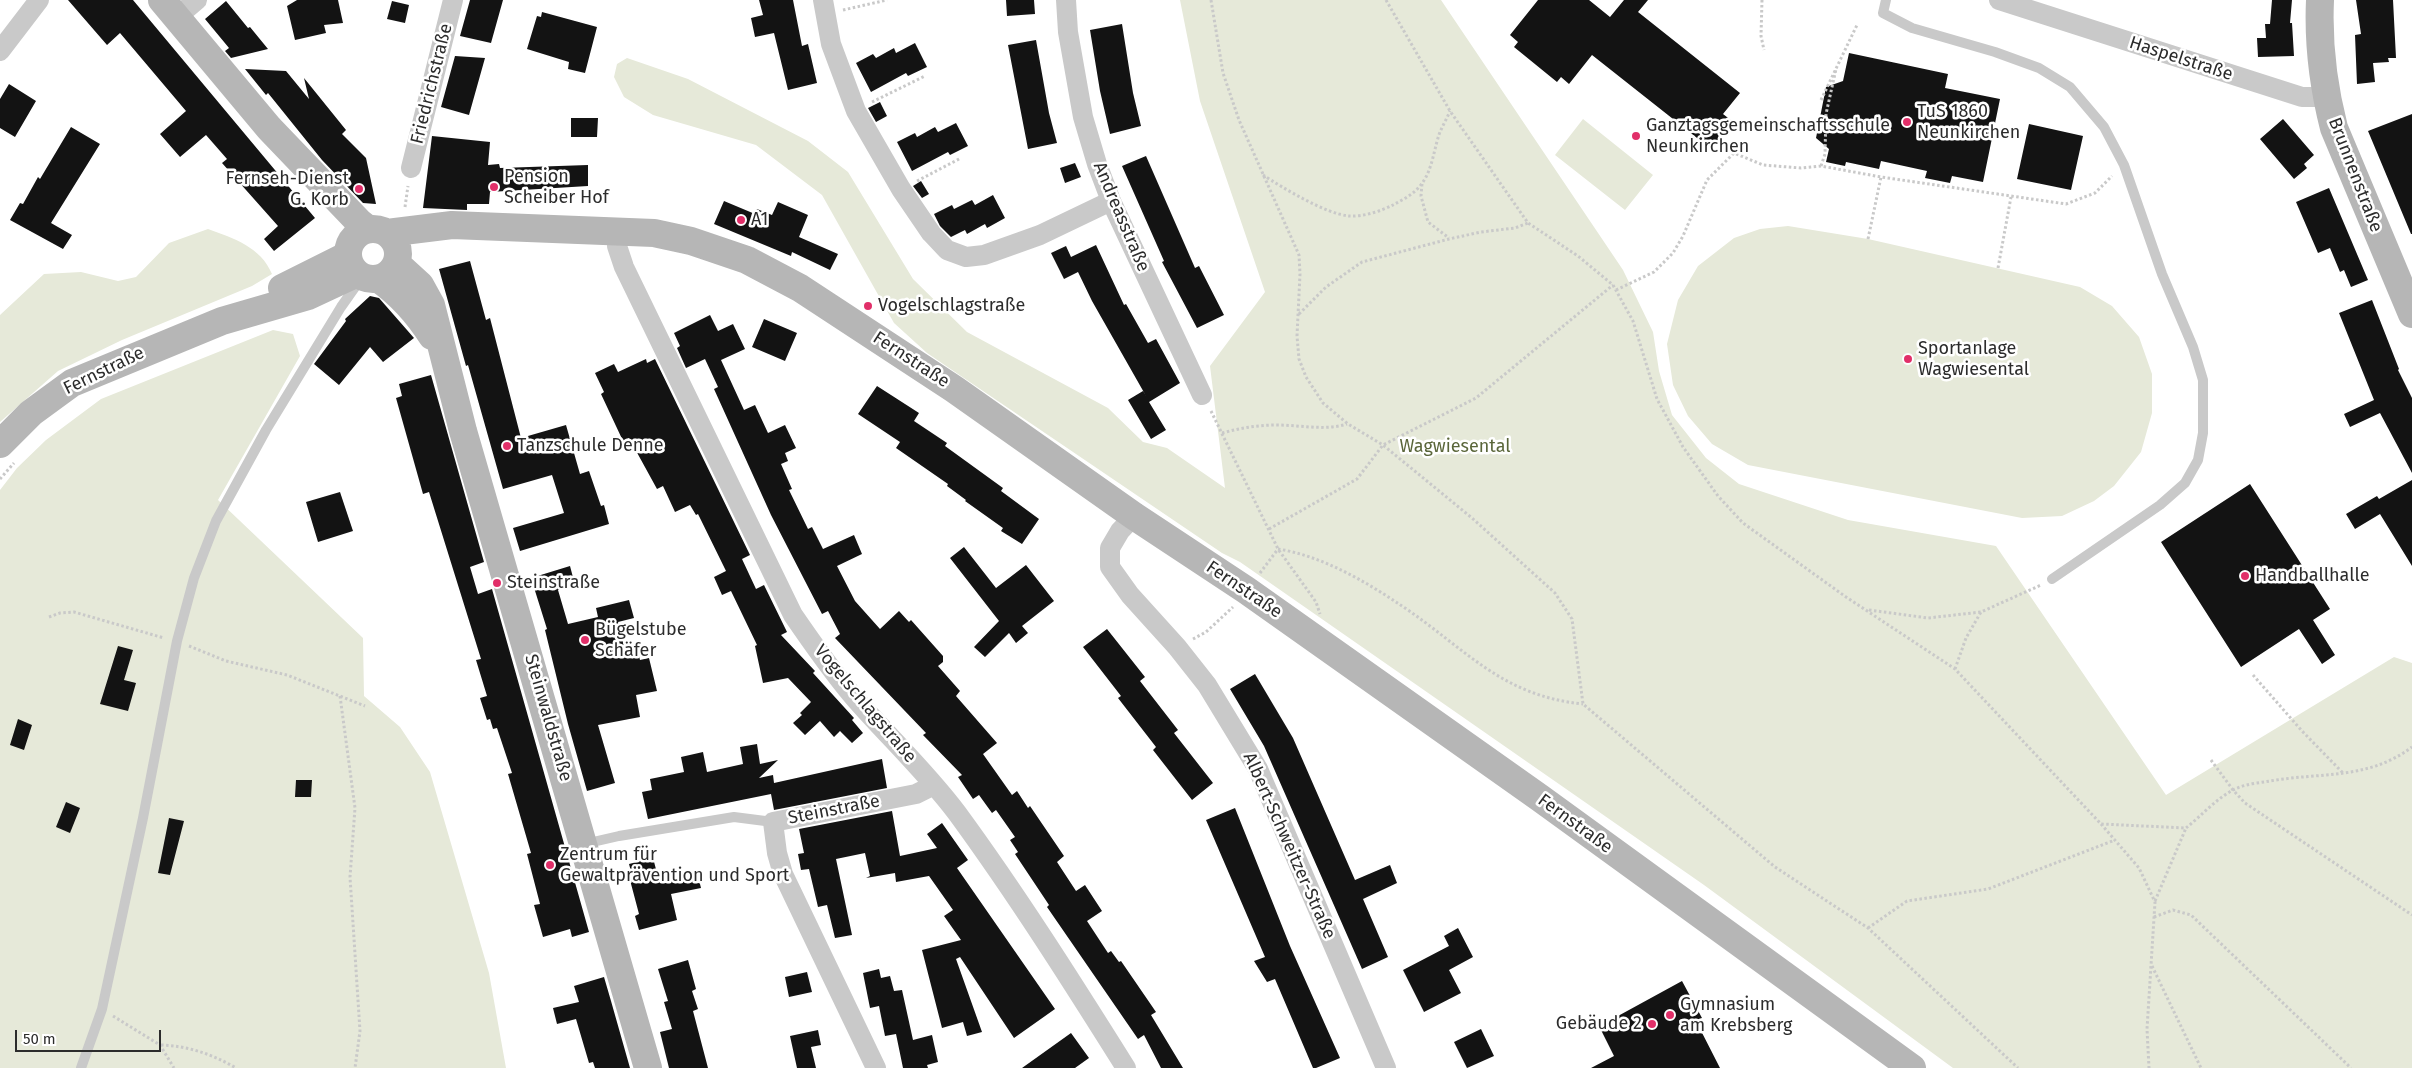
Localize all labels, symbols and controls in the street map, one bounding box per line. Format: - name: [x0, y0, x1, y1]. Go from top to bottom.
- street label: Friedrichstraße: [407, 21, 457, 147]
- street label: Haspelstraße: [2127, 32, 2235, 86]
- place label: TuS 1860 Neunkirchen: [1917, 101, 2020, 144]
- street label: Brunnenstraße: [2323, 114, 2387, 236]
- place label: Ganztagsgemeinschaftsschule Neunkirchen: [1646, 115, 1890, 158]
- marker: TuS 1860 Neunkirchen: [1901, 116, 1913, 128]
- marker: Ganztagsgemeinschaftsschule Neunkirchen: [1630, 130, 1642, 142]
- street label: Andreasstraße: [1088, 159, 1154, 275]
- place label: Pension Scheiber Hof: [504, 166, 609, 208]
- place label: Fernseh-Dienst G. Korb: [226, 168, 349, 210]
- marker: Pension Scheiber Hof: [488, 181, 500, 193]
- marker: Fernseh-Dienst G. Korb: [353, 183, 365, 195]
- place label: A1: [751, 209, 768, 231]
- marker: A1: [735, 214, 747, 226]
- place label: Vogelschlagstraße: [878, 295, 1025, 317]
- marker: Vogelschlagstraße: [862, 300, 874, 312]
- street label: Fernstraße: [869, 327, 953, 393]
- place label: Sportanlage Wagwiesental: [1918, 338, 2029, 380]
- street label: Fernstraße: [60, 342, 148, 400]
- marker: Sportanlage Wagwiesental: [1902, 353, 1914, 365]
- place label: Tanzschule Denne: [517, 435, 664, 457]
- park label: Wagwiesental: [1399, 436, 1511, 458]
- marker: Tanzschule Denne: [501, 440, 513, 452]
- street label: Fernstraße: [1202, 557, 1286, 623]
- place label: Handballhalle: [2255, 565, 2369, 587]
- marker: Handballhalle: [2239, 570, 2251, 582]
- place label: Steinstraße: [507, 572, 600, 594]
- marker: Steinstraße: [491, 577, 503, 589]
- place label: Bügelstube Schäfer: [595, 619, 686, 662]
- marker: Bügelstube Schäfer: [579, 634, 591, 646]
- street label: Vogelschlagstraße: [809, 641, 921, 767]
- street label: Steinwaldstraße: [520, 652, 576, 784]
- street label: Albert-Schweitzer-Straße: [1238, 749, 1340, 943]
- street label: Fernstraße: [1533, 790, 1617, 858]
- street label: Steinstraße: [786, 791, 882, 829]
- place label: Zentrum für Gewaltprävention und Sport: [560, 844, 789, 886]
- marker: Zentrum für Gewaltprävention und Sport: [544, 859, 556, 871]
- place label: Gymnasium am Krebsberg: [1680, 994, 1792, 1036]
- marker: Gymnasium am Krebsberg: [1664, 1009, 1676, 1021]
- place label: Gebäude 2: [1556, 1013, 1642, 1035]
- marker: Gebäude 2: [1646, 1018, 1658, 1030]
- scale bar: [18, 1020, 164, 1052]
- text: 50 m: [23, 1030, 56, 1048]

